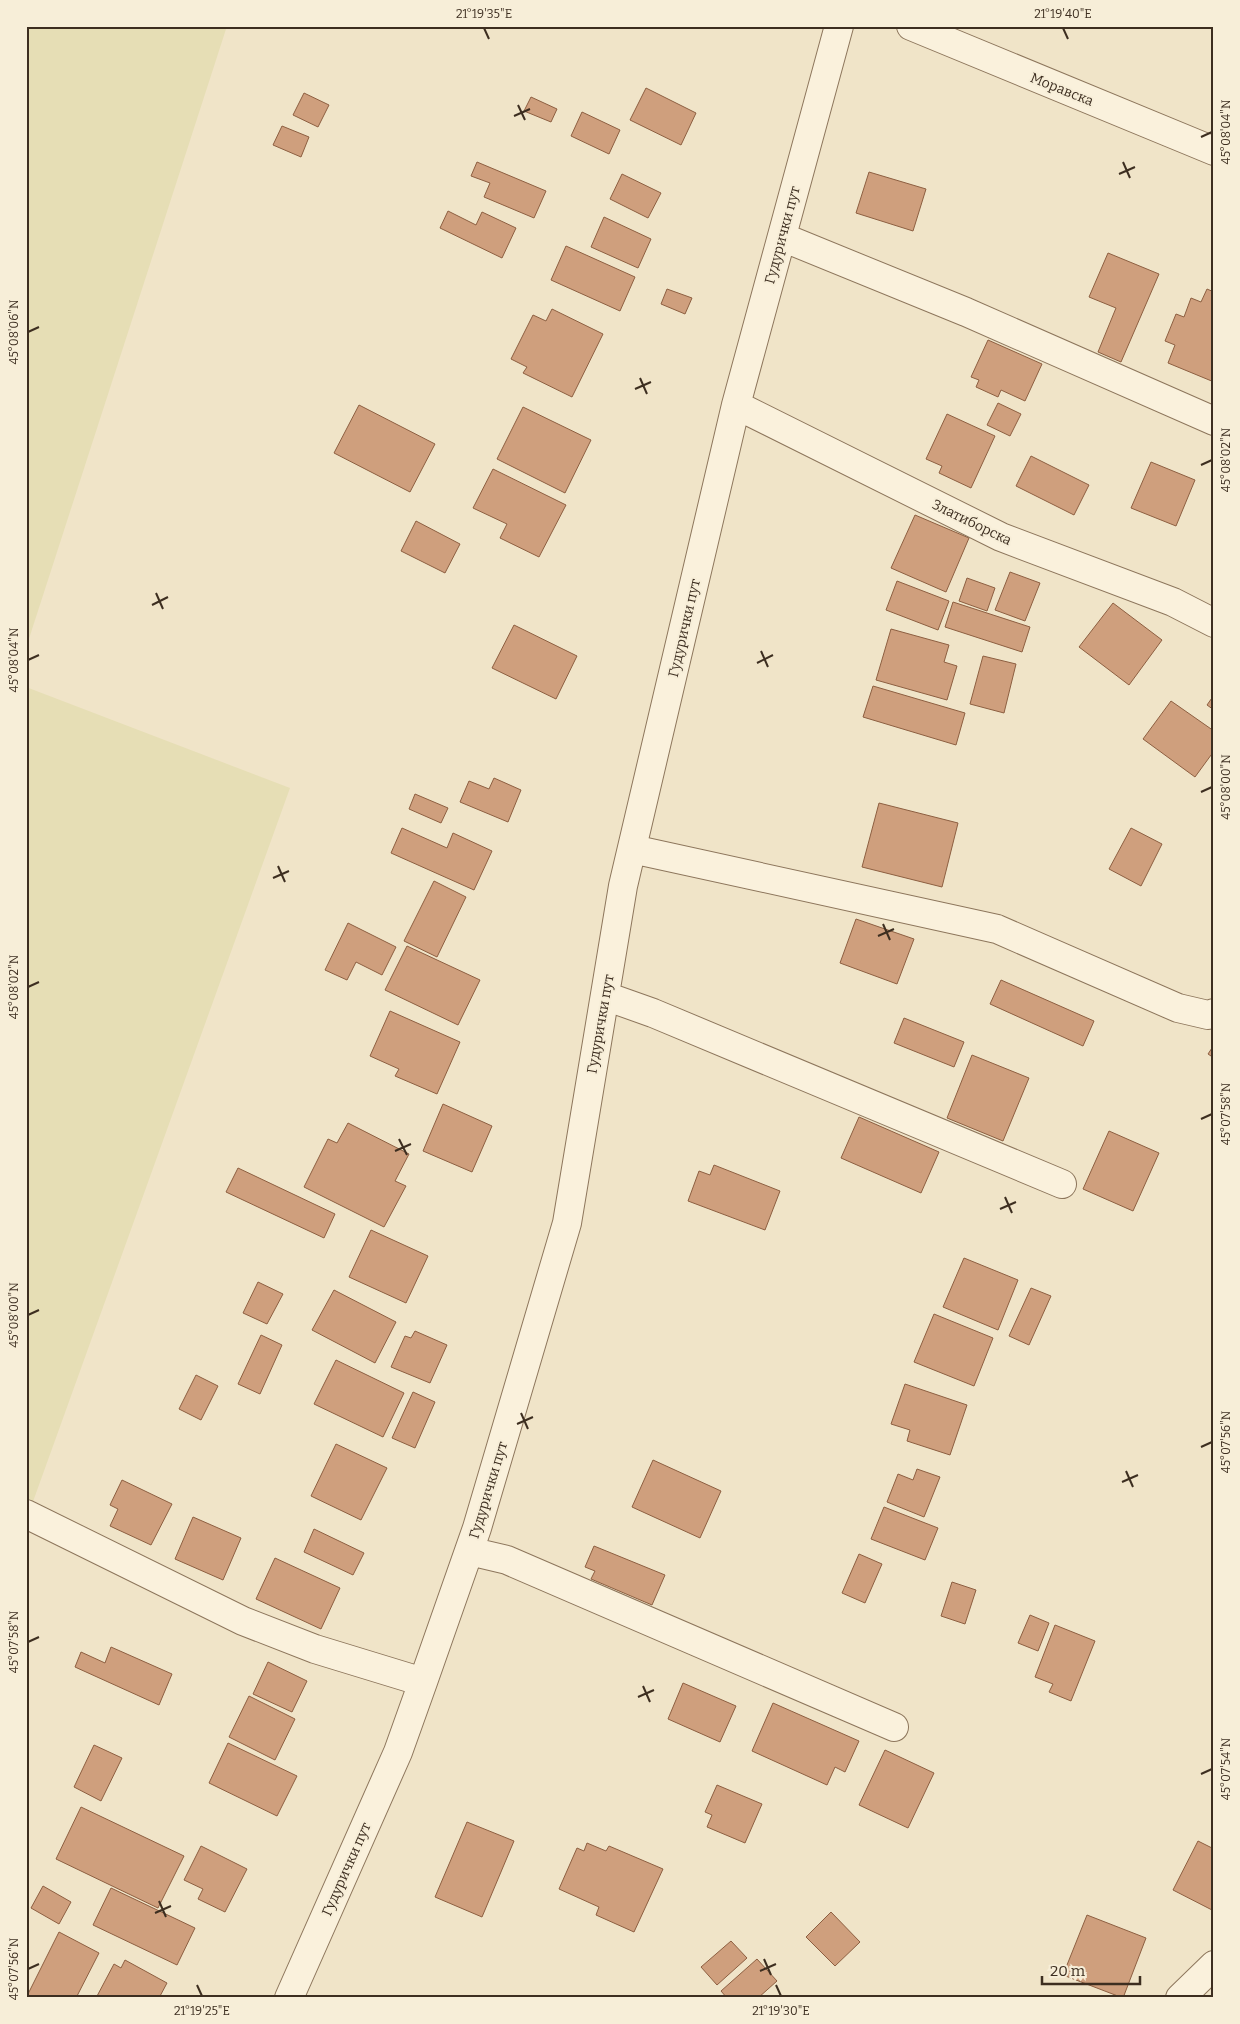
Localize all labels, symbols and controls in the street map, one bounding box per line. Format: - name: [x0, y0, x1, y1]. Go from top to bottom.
- text: 21°19'35"E: [456, 7, 512, 21]
- text: 21°19'40"E: [1034, 7, 1092, 21]
- street label: Моравска: [1028, 69, 1096, 110]
- text: 45°08'04"N: [1219, 99, 1233, 164]
- street label: Гудурички пут: [761, 184, 804, 286]
- text: 45°08'06"N: [7, 299, 21, 364]
- text: 45°08'02"N: [1219, 427, 1233, 492]
- street label: Златиборска: [929, 496, 1015, 549]
- street label: Гудурички пут: [665, 577, 704, 679]
- text: 45°08'04"N: [7, 627, 21, 692]
- text: 45°08'00"N: [1219, 754, 1233, 820]
- text: 45°08'02"N: [7, 954, 21, 1019]
- street label: Гудурички пут: [583, 973, 618, 1075]
- text: 45°07'58"N: [1219, 1082, 1233, 1145]
- text: 45°08'00"N: [7, 1282, 21, 1348]
- text: 45°07'56"N: [1219, 1410, 1233, 1473]
- street label: Гудурички пут: [466, 1440, 511, 1541]
- text: 45°07'58"N: [7, 1610, 21, 1673]
- text: 45°07'54"N: [1219, 1737, 1233, 1800]
- street label: Гудурички пут: [318, 1820, 375, 1919]
- text: 45°07'56"N: [7, 1937, 21, 2000]
- scale bar: [1042, 1954, 1140, 1986]
- text: 20 m: [1050, 1962, 1086, 1980]
- text: 21°19'25"E: [174, 2004, 230, 2018]
- text: 21°19'30"E: [752, 2004, 810, 2018]

